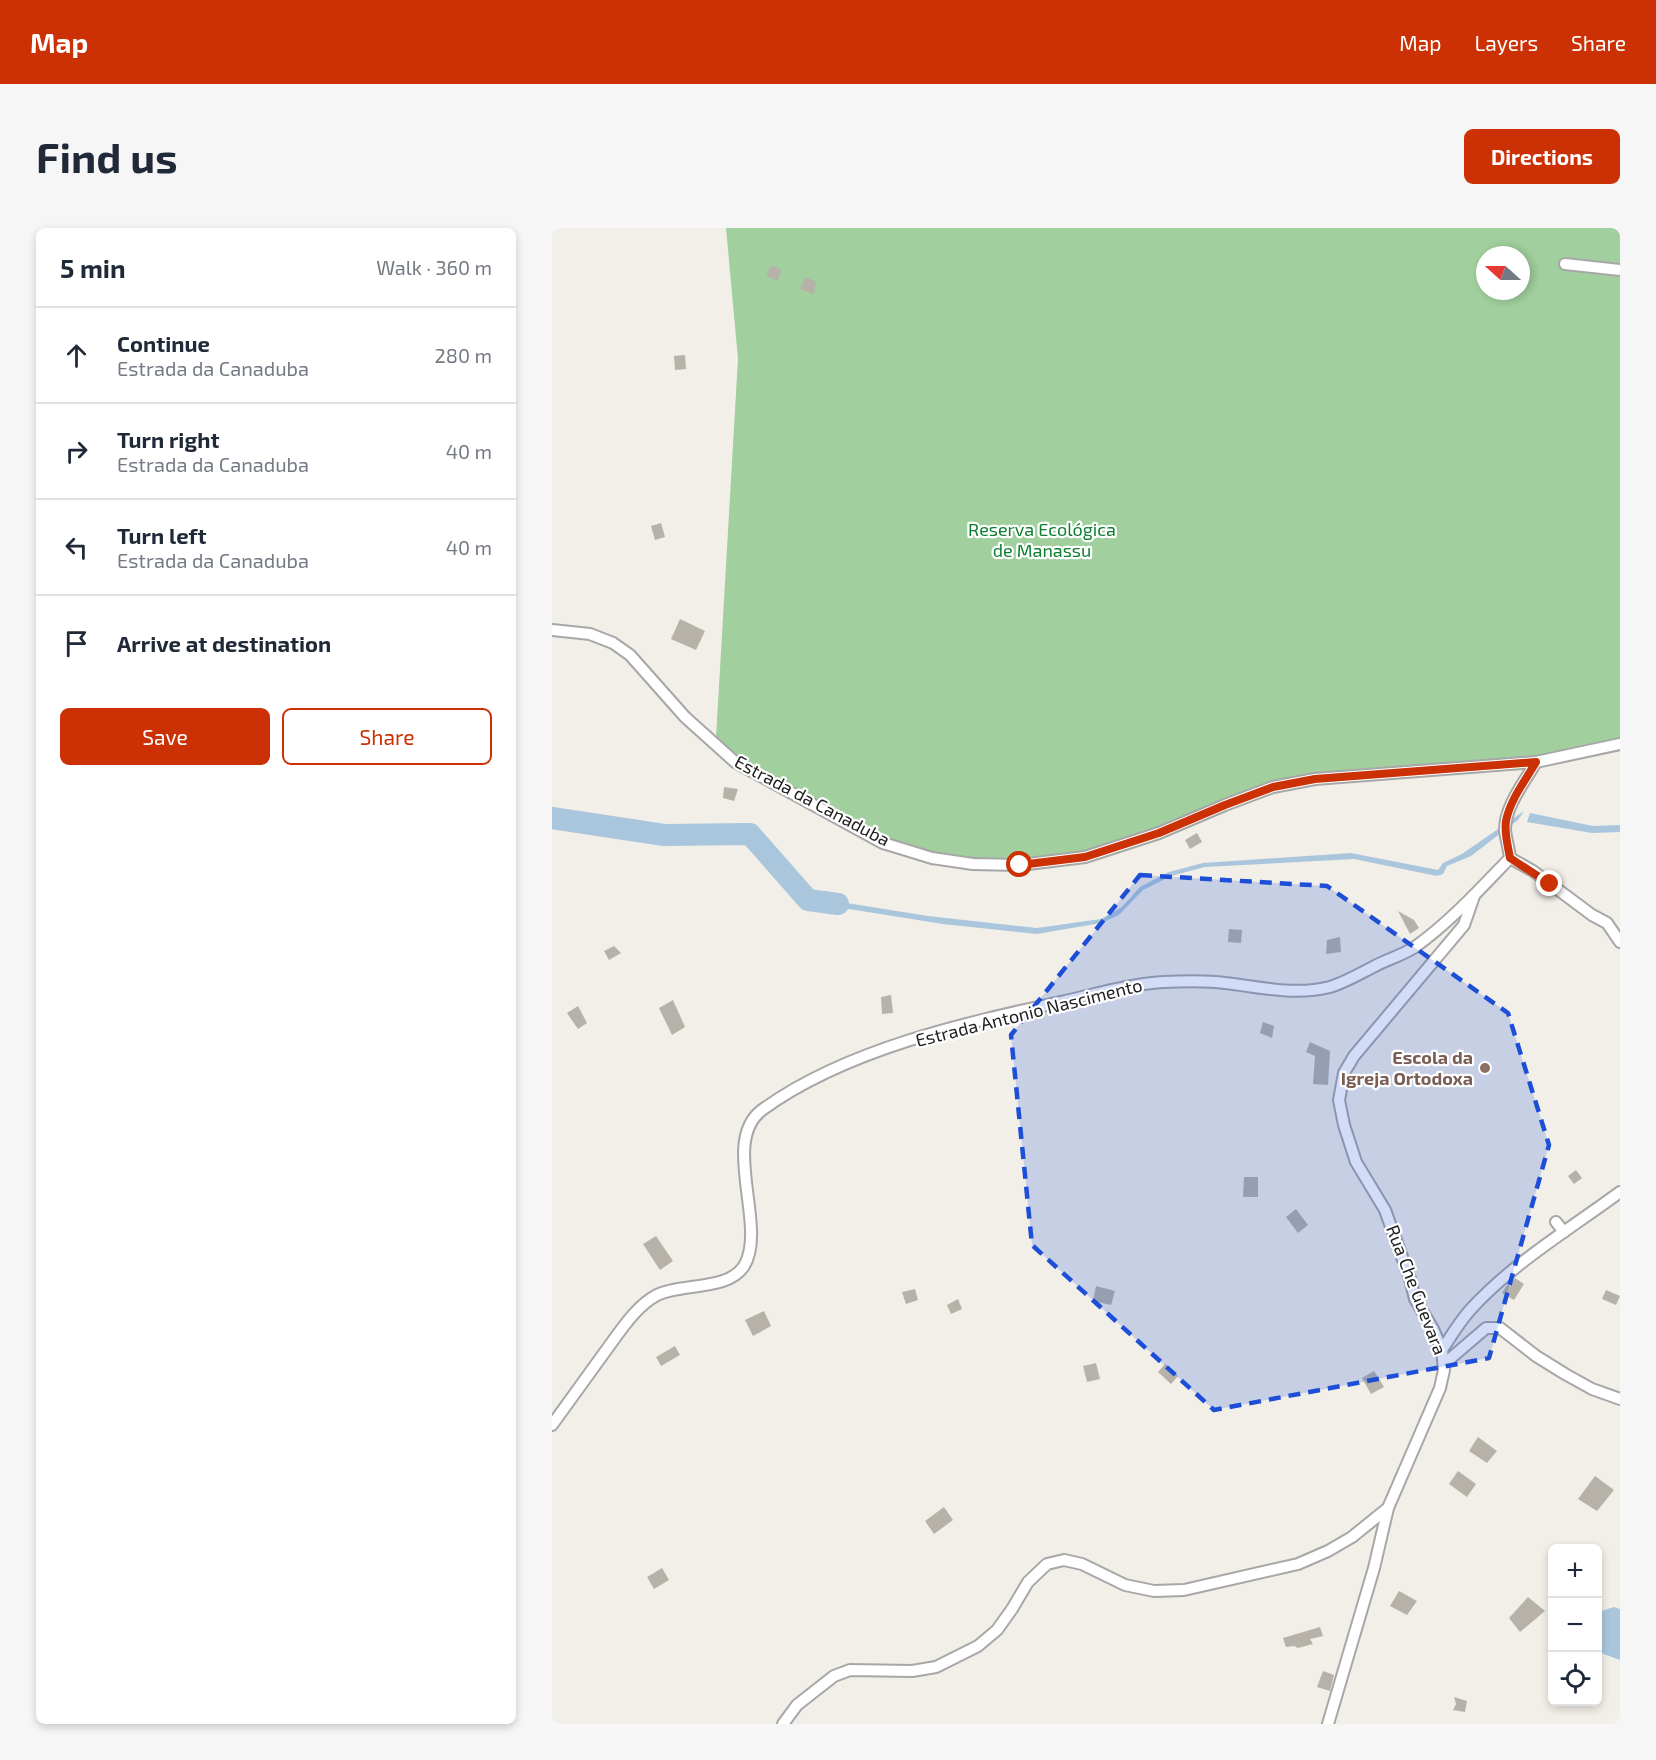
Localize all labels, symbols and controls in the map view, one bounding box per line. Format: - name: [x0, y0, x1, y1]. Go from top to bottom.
- text: Map: [30, 25, 88, 59]
- text: Map: [1399, 30, 1441, 55]
- text: Layers: [1474, 30, 1538, 55]
- text: Share: [1571, 30, 1626, 55]
- button: Directions: [1464, 129, 1620, 184]
- text: Find us: [36, 131, 178, 181]
- north arrow: [1476, 246, 1530, 300]
- text: 5 min: [60, 252, 126, 283]
- text: Walk · 360 m: [376, 255, 492, 279]
- text: Continue: [117, 330, 210, 356]
- icon: ahead: [60, 339, 93, 372]
- text: 280 m: [435, 343, 492, 367]
- text: Estrada da Canaduba: [117, 356, 309, 380]
- text: Turn right: [117, 426, 219, 452]
- icon: right: [60, 435, 93, 468]
- text: 40 m: [446, 439, 492, 463]
- text: Estrada da Canaduba: [117, 452, 309, 476]
- park label: Reserva Ecológica de Manassu: [968, 518, 1116, 561]
- text: Turn left: [117, 522, 206, 548]
- icon: left: [60, 531, 93, 564]
- text: 40 m: [446, 535, 492, 559]
- text: Estrada da Canaduba: [117, 548, 309, 572]
- icon: arrive: [60, 627, 93, 660]
- text: Arrive at destination: [117, 630, 331, 656]
- button: Save: [60, 708, 270, 765]
- button: Share: [282, 708, 492, 765]
- street label: Estrada da Canaduba: [731, 750, 894, 850]
- route start: [1006, 851, 1032, 877]
- route end: [1536, 870, 1562, 896]
- street label: Estrada Antonio Nascimento: [913, 973, 1144, 1051]
- place label: Escola da Igreja Ortodoxa: [1341, 1046, 1473, 1089]
- marker: Escola da Igreja Ortodoxa: [1478, 1061, 1492, 1075]
- street label: Rua Che Guevara: [1382, 1222, 1452, 1358]
- map controls: [1548, 1544, 1602, 1706]
- button: +: [1548, 1544, 1602, 1598]
- button: −: [1548, 1598, 1602, 1652]
- button: locate: [1548, 1652, 1602, 1706]

